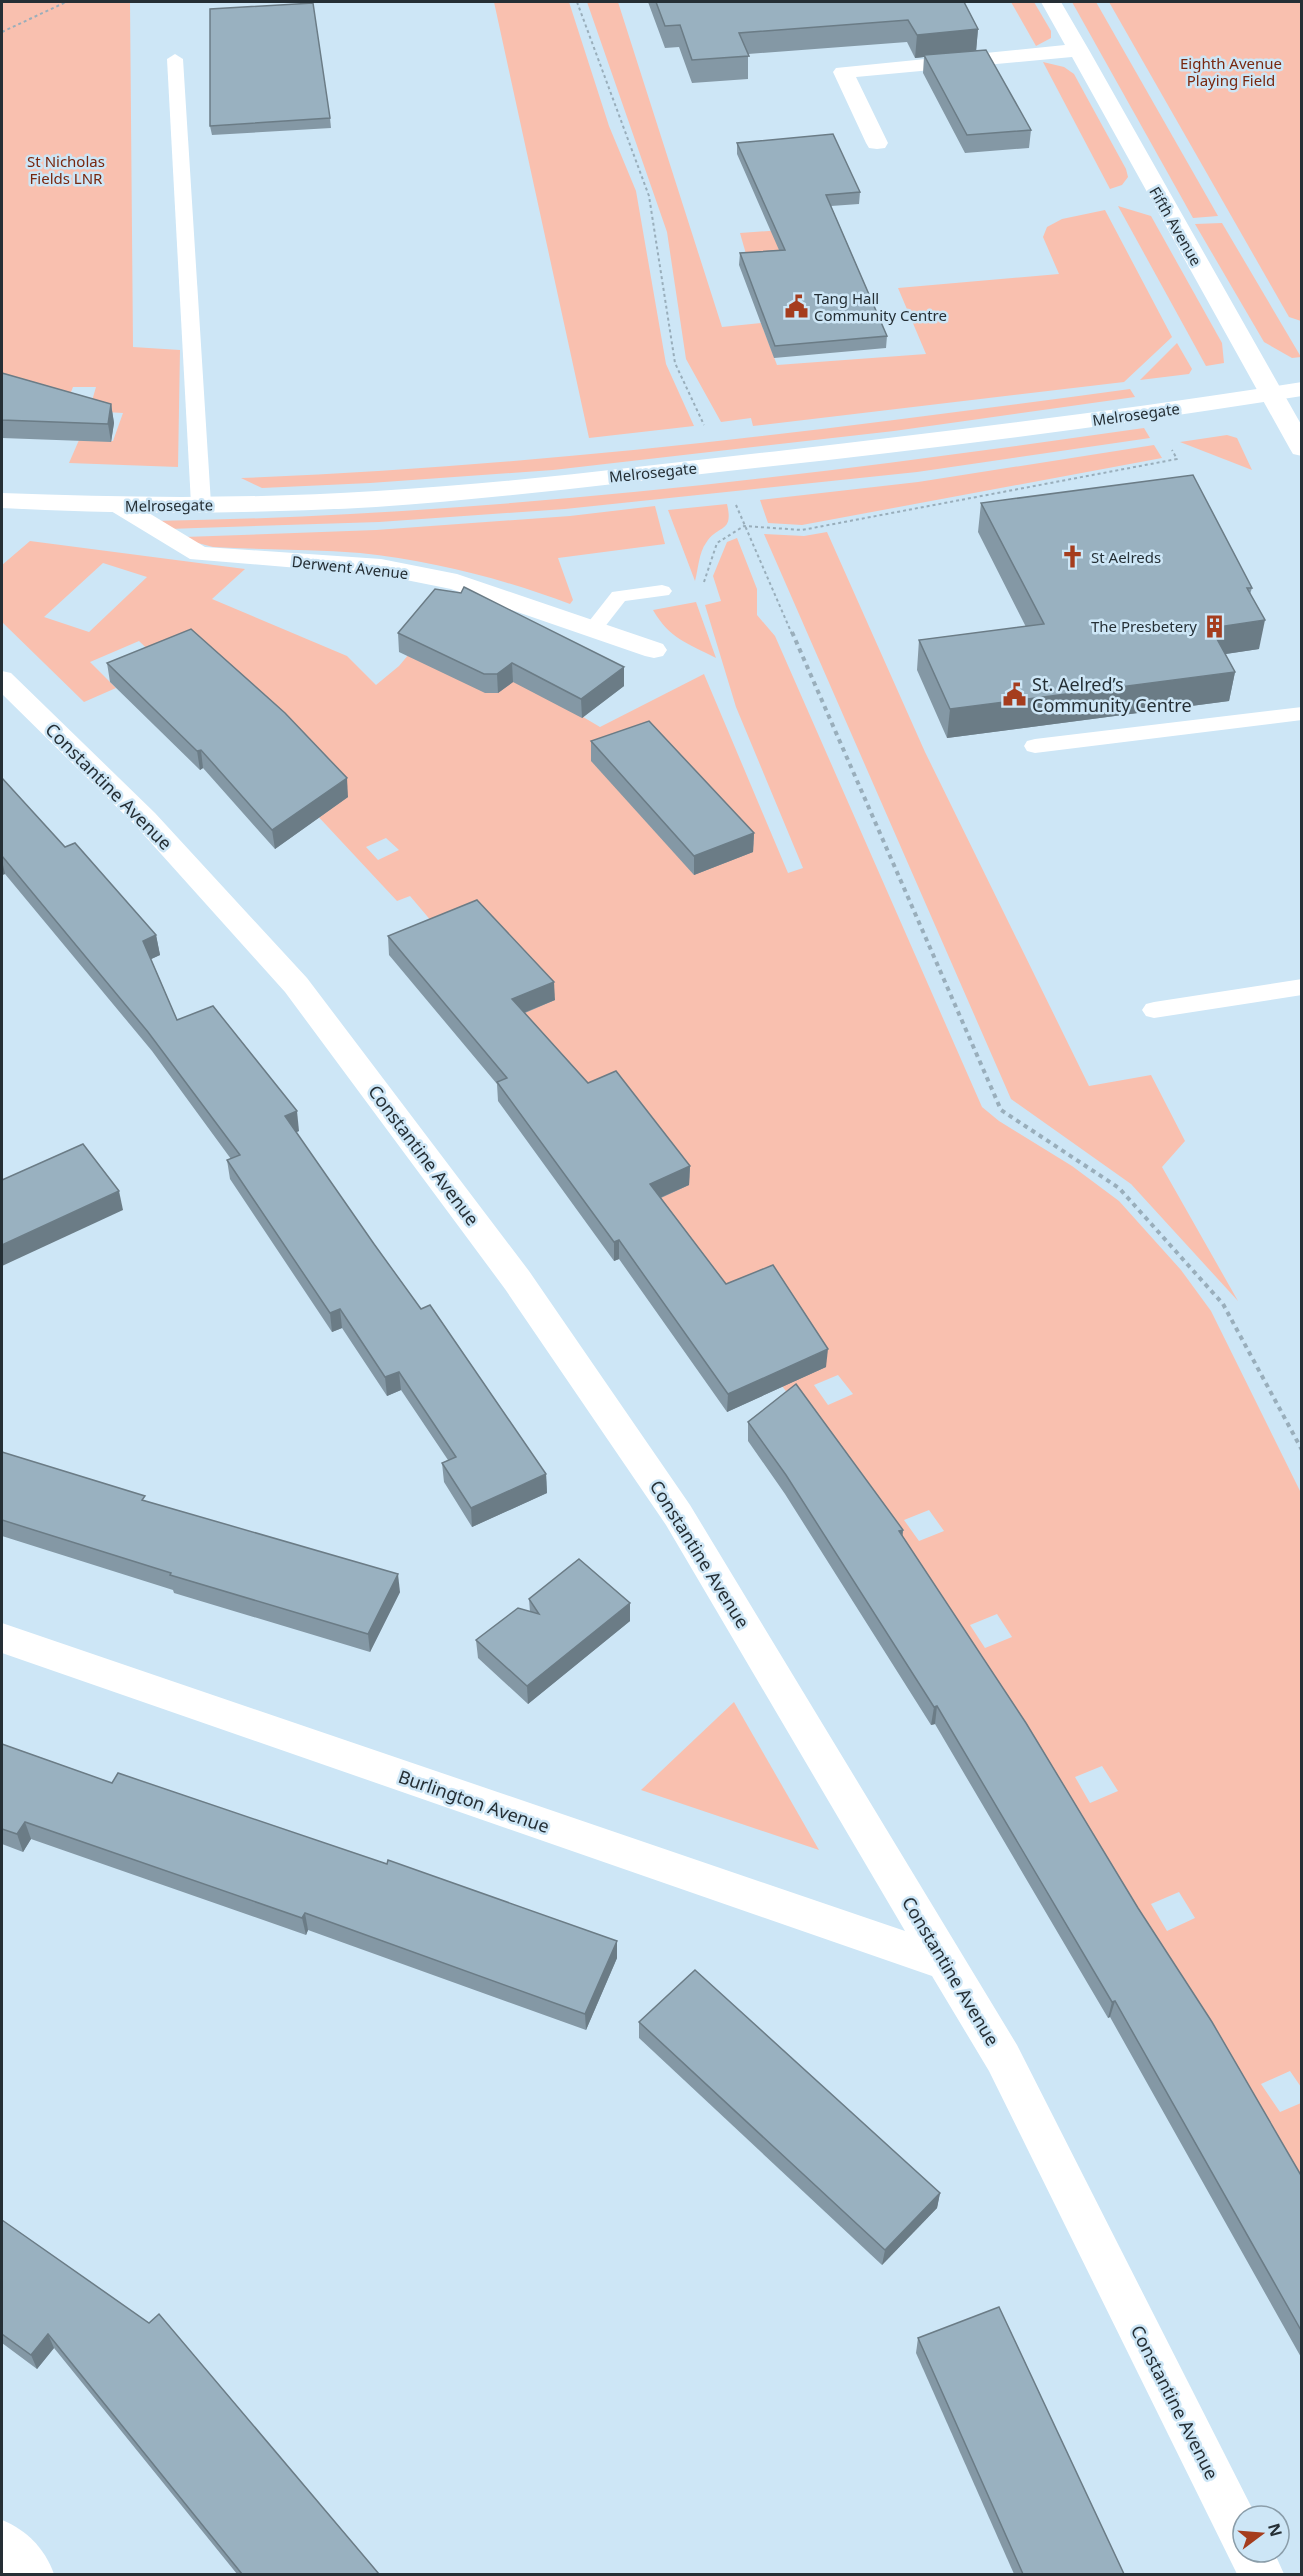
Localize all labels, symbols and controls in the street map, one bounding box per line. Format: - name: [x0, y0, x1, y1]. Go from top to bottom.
- park label: Eighth Avenue Playing Field: [1180, 53, 1282, 90]
- park label: St Nicholas Fields LNR: [27, 151, 105, 188]
- street label: Fifth Avenue: [1145, 183, 1207, 269]
- place label: Tang Hall Community Centre: [814, 288, 947, 325]
- public building icon: Tang Hall Community Centre: [783, 294, 809, 320]
- street label: Melrosegate: [1091, 398, 1181, 430]
- street label: Melrosegate: [608, 457, 698, 487]
- street label: Melrosegate: [125, 494, 213, 516]
- church icon: St Aelreds: [1060, 544, 1086, 570]
- place label: St Aelreds: [1091, 547, 1161, 567]
- street label: Derwent Avenue: [291, 551, 409, 583]
- building icon: The Presbetery: [1202, 613, 1228, 639]
- place label: The Presbetery: [1091, 616, 1197, 636]
- place label: St. Aelred’s Community Centre: [1032, 672, 1192, 717]
- public building icon: St. Aelred’s Community Centre: [1001, 681, 1027, 707]
- street label: Constantine Avenue: [40, 717, 178, 855]
- street label: Constantine Avenue: [363, 1080, 485, 1230]
- street label: Constantine Avenue: [645, 1476, 755, 1632]
- street label: Burlington Avenue: [395, 1764, 553, 1838]
- street label: Constantine Avenue: [897, 1892, 1005, 2050]
- street label: Constantine Avenue: [1126, 2321, 1224, 2483]
- north arrow: [1231, 2504, 1291, 2564]
- text: N: [1263, 2521, 1288, 2539]

